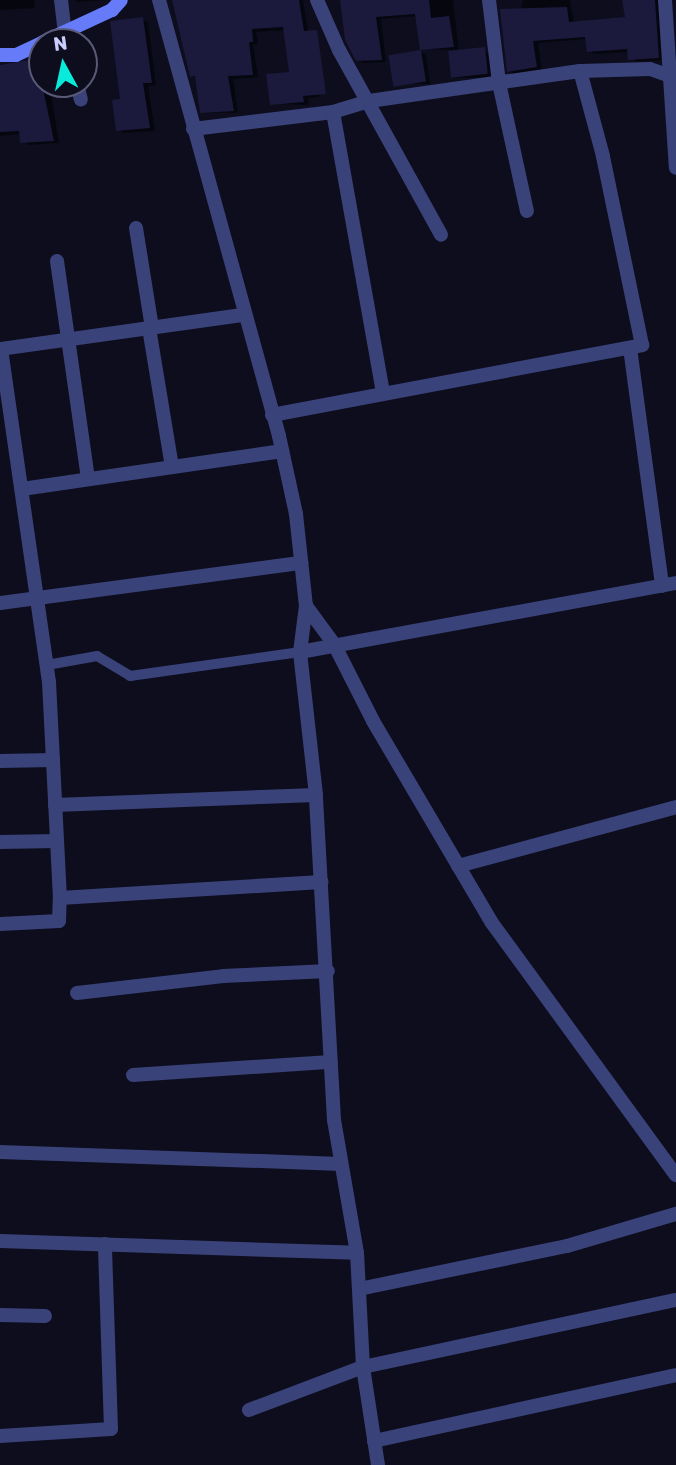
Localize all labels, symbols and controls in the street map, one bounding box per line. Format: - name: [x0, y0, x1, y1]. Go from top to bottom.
- north arrow: [28, 28, 98, 98]
- text: N: [52, 31, 69, 56]

